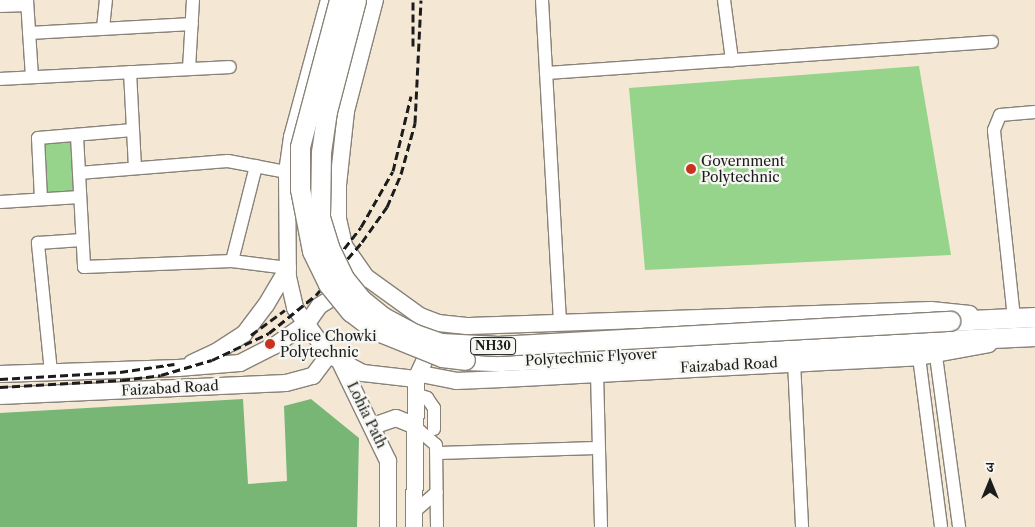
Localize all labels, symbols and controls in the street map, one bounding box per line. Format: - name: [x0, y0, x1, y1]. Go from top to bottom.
- place label: Government Polytechnic: [701, 153, 785, 186]
- marker: Government Polytechnic: [685, 163, 697, 175]
- place label: Police Chowki Polytechnic: [280, 328, 376, 361]
- road number: NH30: [469, 336, 517, 356]
- marker: Police Chowki Polytechnic: [264, 338, 276, 350]
- street label: Polytechnic Flyover: [525, 345, 657, 369]
- street label: Faizabad Road: [680, 354, 778, 376]
- street label: Faizabad Road: [121, 377, 219, 399]
- street label: Lohia Path: [344, 379, 390, 451]
- north arrow: [965, 457, 1015, 507]
- text: उ: [986, 458, 994, 476]

